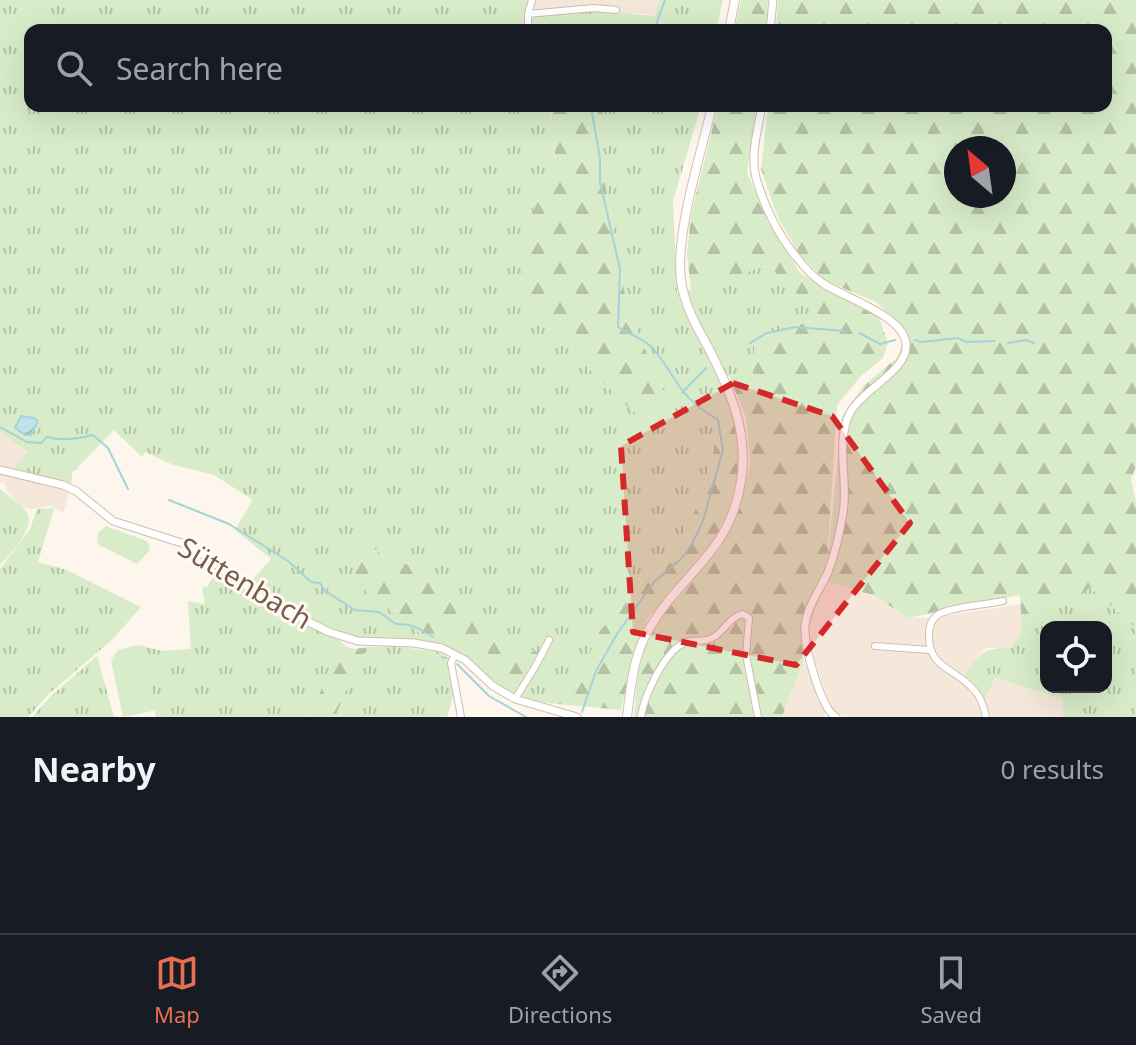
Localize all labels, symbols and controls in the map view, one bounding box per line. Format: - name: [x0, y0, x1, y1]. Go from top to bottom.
- search box: [24, 24, 1112, 112]
- icon: search: [52, 46, 96, 90]
- text: Search here: [116, 48, 283, 89]
- north arrow: [944, 136, 1016, 208]
- street label: Süttenbach: [172, 527, 319, 637]
- map controls: [1040, 621, 1112, 693]
- button: locate: [1040, 621, 1112, 693]
- text: Nearby: [32, 746, 156, 792]
- text: 0 results: [1000, 751, 1104, 787]
- tab: Map: [154, 951, 200, 1029]
- tab: Directions: [508, 951, 612, 1029]
- tab: Saved: [920, 951, 982, 1029]

